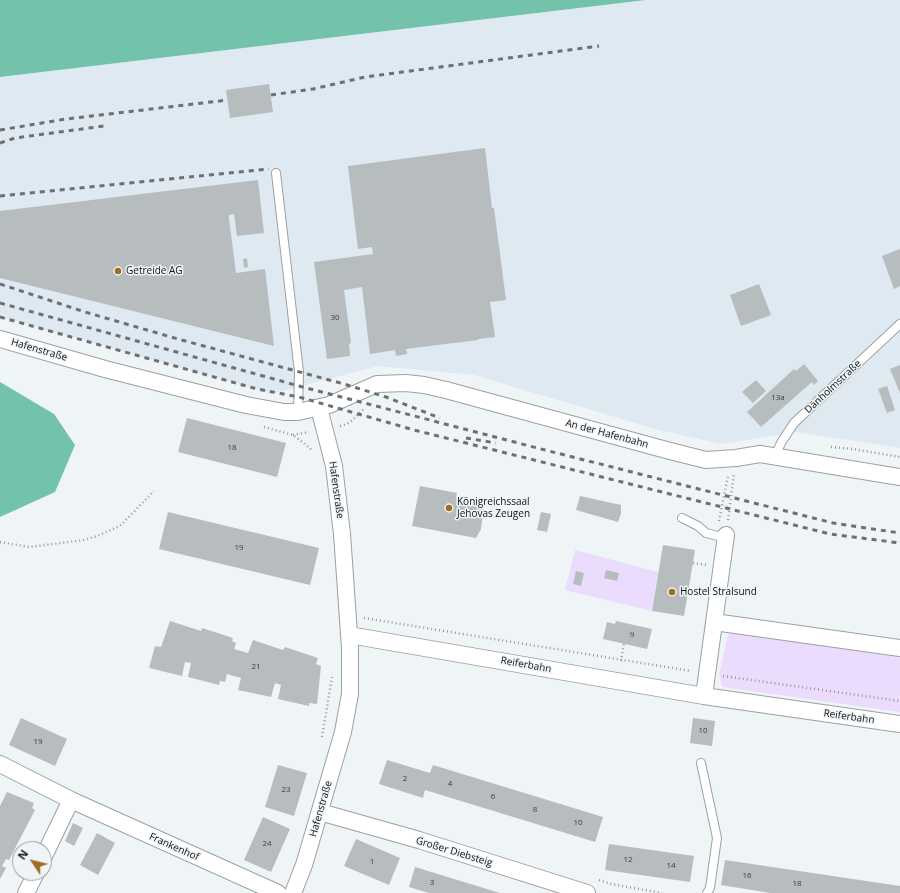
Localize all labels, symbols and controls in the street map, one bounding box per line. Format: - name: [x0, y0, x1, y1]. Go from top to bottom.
- place label: Getreide AG: [126, 265, 183, 277]
- marker: Getreide AG: [113, 266, 123, 276]
- house number: 30: [330, 313, 340, 323]
- street label: Hafenstraße: [10, 336, 68, 364]
- street label: Dänholmstraße: [802, 358, 864, 416]
- house number: 13a: [771, 393, 785, 403]
- street label: An der Hafenbahn: [564, 417, 650, 451]
- house number: 18: [227, 443, 237, 453]
- street label: Hafenstraße: [326, 461, 346, 519]
- place label: Königreichssaal Jehovas Zeugen: [457, 496, 530, 520]
- marker: Königreichssaal Jehovas Zeugen: [444, 503, 454, 513]
- house number: 19: [234, 543, 244, 553]
- place label: Hostel Stralsund: [680, 586, 757, 598]
- marker: Hostel Stralsund: [667, 587, 677, 597]
- house number: 9: [630, 630, 634, 640]
- street label: Reiferbahn: [500, 655, 552, 675]
- house number: 21: [251, 662, 261, 672]
- street label: Reiferbahn: [823, 707, 875, 727]
- house number: 10: [698, 726, 708, 736]
- house number: 19: [33, 737, 43, 747]
- house number: 2: [403, 774, 407, 784]
- house number: 4: [448, 779, 452, 789]
- street label: Hafenstraße: [307, 780, 335, 838]
- house number: 23: [281, 785, 291, 795]
- house number: 6: [491, 792, 495, 802]
- house number: 8: [533, 805, 537, 815]
- house number: 10: [573, 818, 583, 828]
- street label: Frankenhof: [147, 831, 201, 863]
- street label: Großer Diebsteig: [414, 835, 494, 869]
- house number: 24: [262, 839, 272, 849]
- north arrow: [12, 841, 52, 881]
- text: N: [14, 846, 31, 862]
- house number: 12: [623, 855, 633, 865]
- house number: 1: [370, 857, 374, 867]
- house number: 14: [666, 861, 676, 871]
- house number: 16: [742, 871, 752, 881]
- house number: 3: [430, 878, 434, 888]
- house number: 18: [792, 879, 802, 889]

